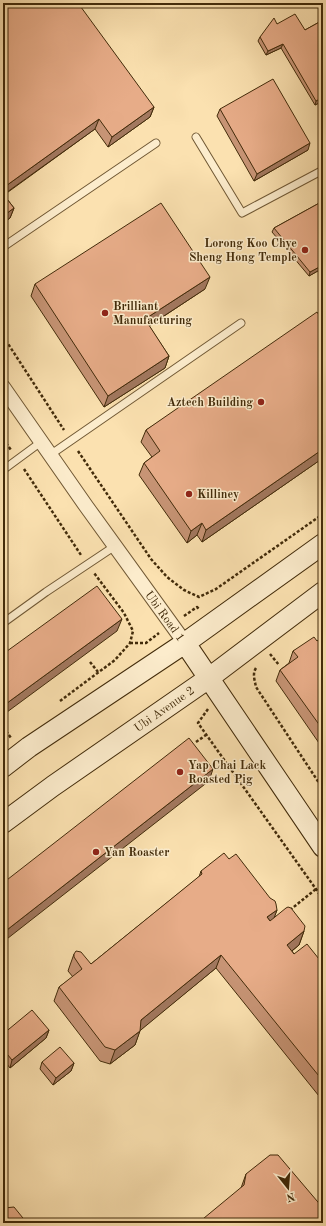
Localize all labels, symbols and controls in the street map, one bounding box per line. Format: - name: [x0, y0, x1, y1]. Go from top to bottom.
- place label: Lorong Koo Chye Sheng Hong Temple: [189, 238, 297, 264]
- marker: Lorong Koo Chye Sheng Hong Temple: [300, 245, 310, 255]
- place label: Brilliant Manufacturing: [113, 301, 192, 327]
- marker: Brilliant Manufacturing: [100, 308, 110, 318]
- place label: Aztech Building: [167, 397, 253, 409]
- marker: Aztech Building: [256, 397, 266, 407]
- marker: Killiney: [184, 489, 194, 499]
- place label: Killiney: [197, 489, 239, 501]
- street label: Ubi Road 1: [142, 589, 186, 644]
- street label: Ubi Avenue 2: [132, 685, 197, 735]
- place label: Yap Chai Lack Roasted Pig: [188, 760, 266, 786]
- marker: Yap Chai Lack Roasted Pig: [175, 767, 185, 777]
- marker: Yan Roaster: [91, 847, 101, 857]
- place label: Yan Roaster: [104, 847, 170, 859]
- north arrow: [268, 1168, 308, 1208]
- text: N: [284, 1190, 296, 1203]

